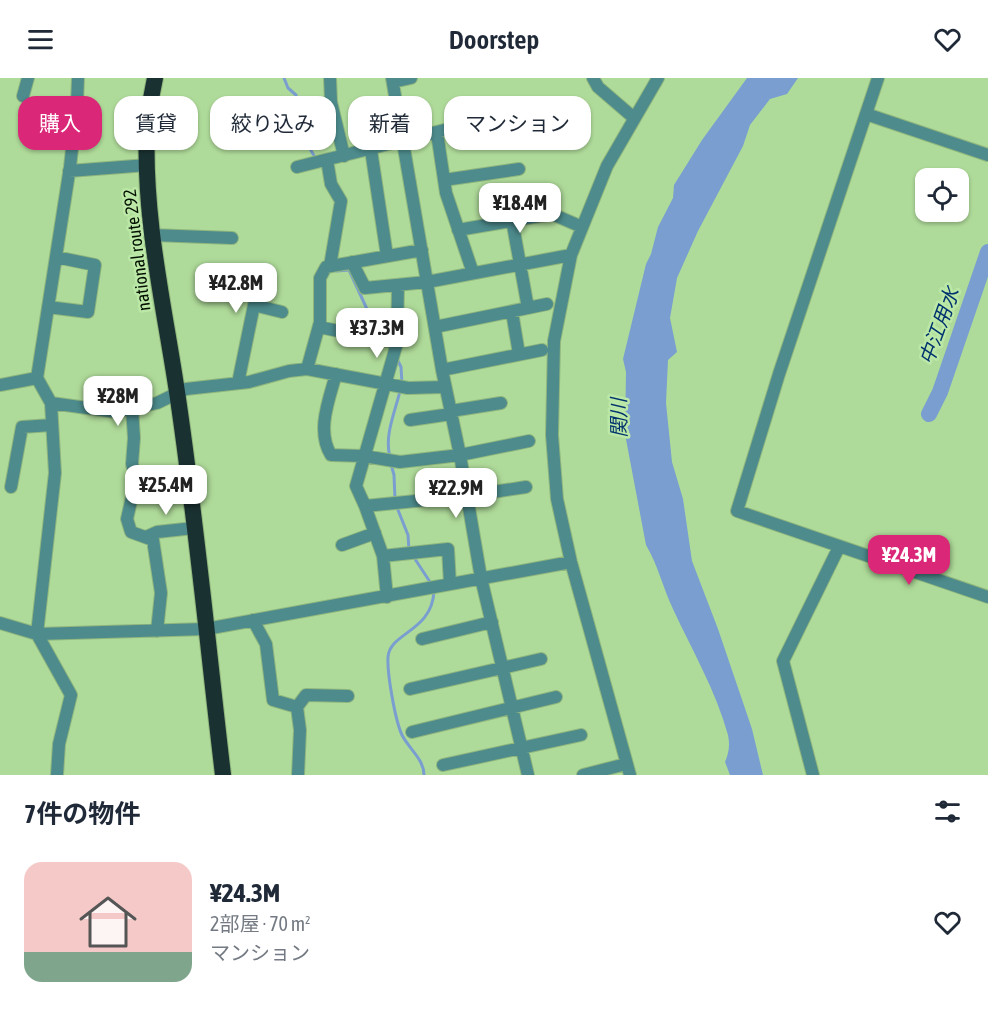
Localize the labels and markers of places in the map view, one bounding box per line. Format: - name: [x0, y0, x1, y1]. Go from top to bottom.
- pin: ¥18.4M: [471, 183, 569, 234]
- pin: ¥42.8M: [187, 263, 285, 314]
- pin: ¥37.3M: [328, 308, 426, 359]
- pin: ¥28M: [82, 376, 154, 427]
- pin: ¥25.4M: [117, 465, 215, 516]
- pin: ¥22.9M: [407, 468, 505, 519]
- pin: ¥24.3M: [860, 535, 958, 586]

